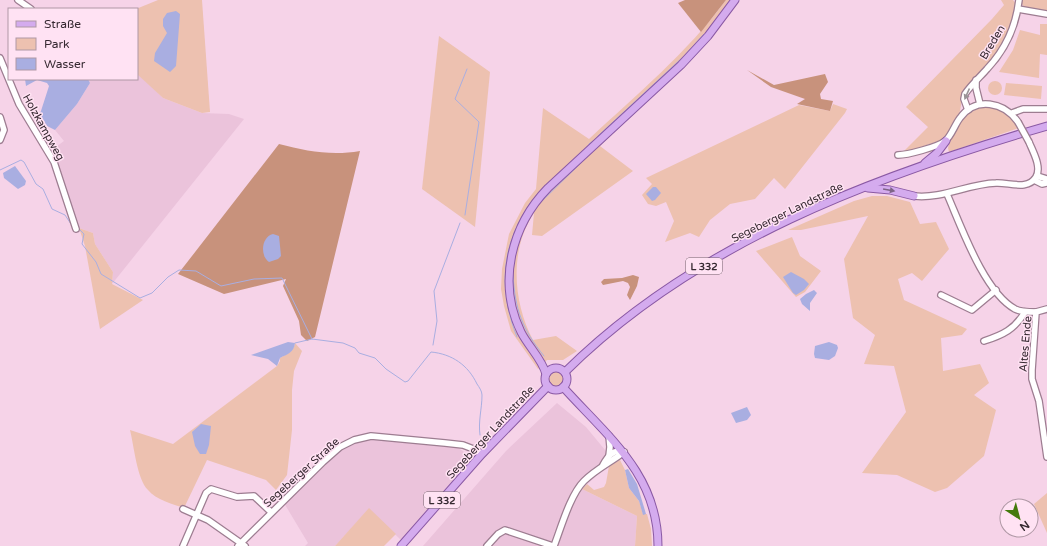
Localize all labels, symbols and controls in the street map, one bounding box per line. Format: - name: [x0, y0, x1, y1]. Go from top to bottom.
- legend: [8, 8, 138, 80]
- text: Straße: [44, 17, 81, 31]
- street label: Breden: [977, 23, 1008, 62]
- text: Park: [44, 37, 70, 51]
- text: Wasser: [44, 57, 86, 71]
- one-way arrow: [963, 88, 970, 100]
- street label: Holzkampweg: [20, 92, 67, 163]
- street label: Segeberger Landstraße: [729, 180, 845, 245]
- one-way arrow: [882, 187, 895, 193]
- road number: L 332: [686, 258, 722, 274]
- street label: Altes Ende: [1017, 315, 1034, 373]
- street label: Segeberger Landstraße: [444, 383, 537, 482]
- street label: Segeberger Straße: [261, 435, 342, 510]
- road number: L 332: [424, 492, 460, 508]
- north arrow: [999, 498, 1039, 538]
- text: N: [1017, 518, 1032, 534]

